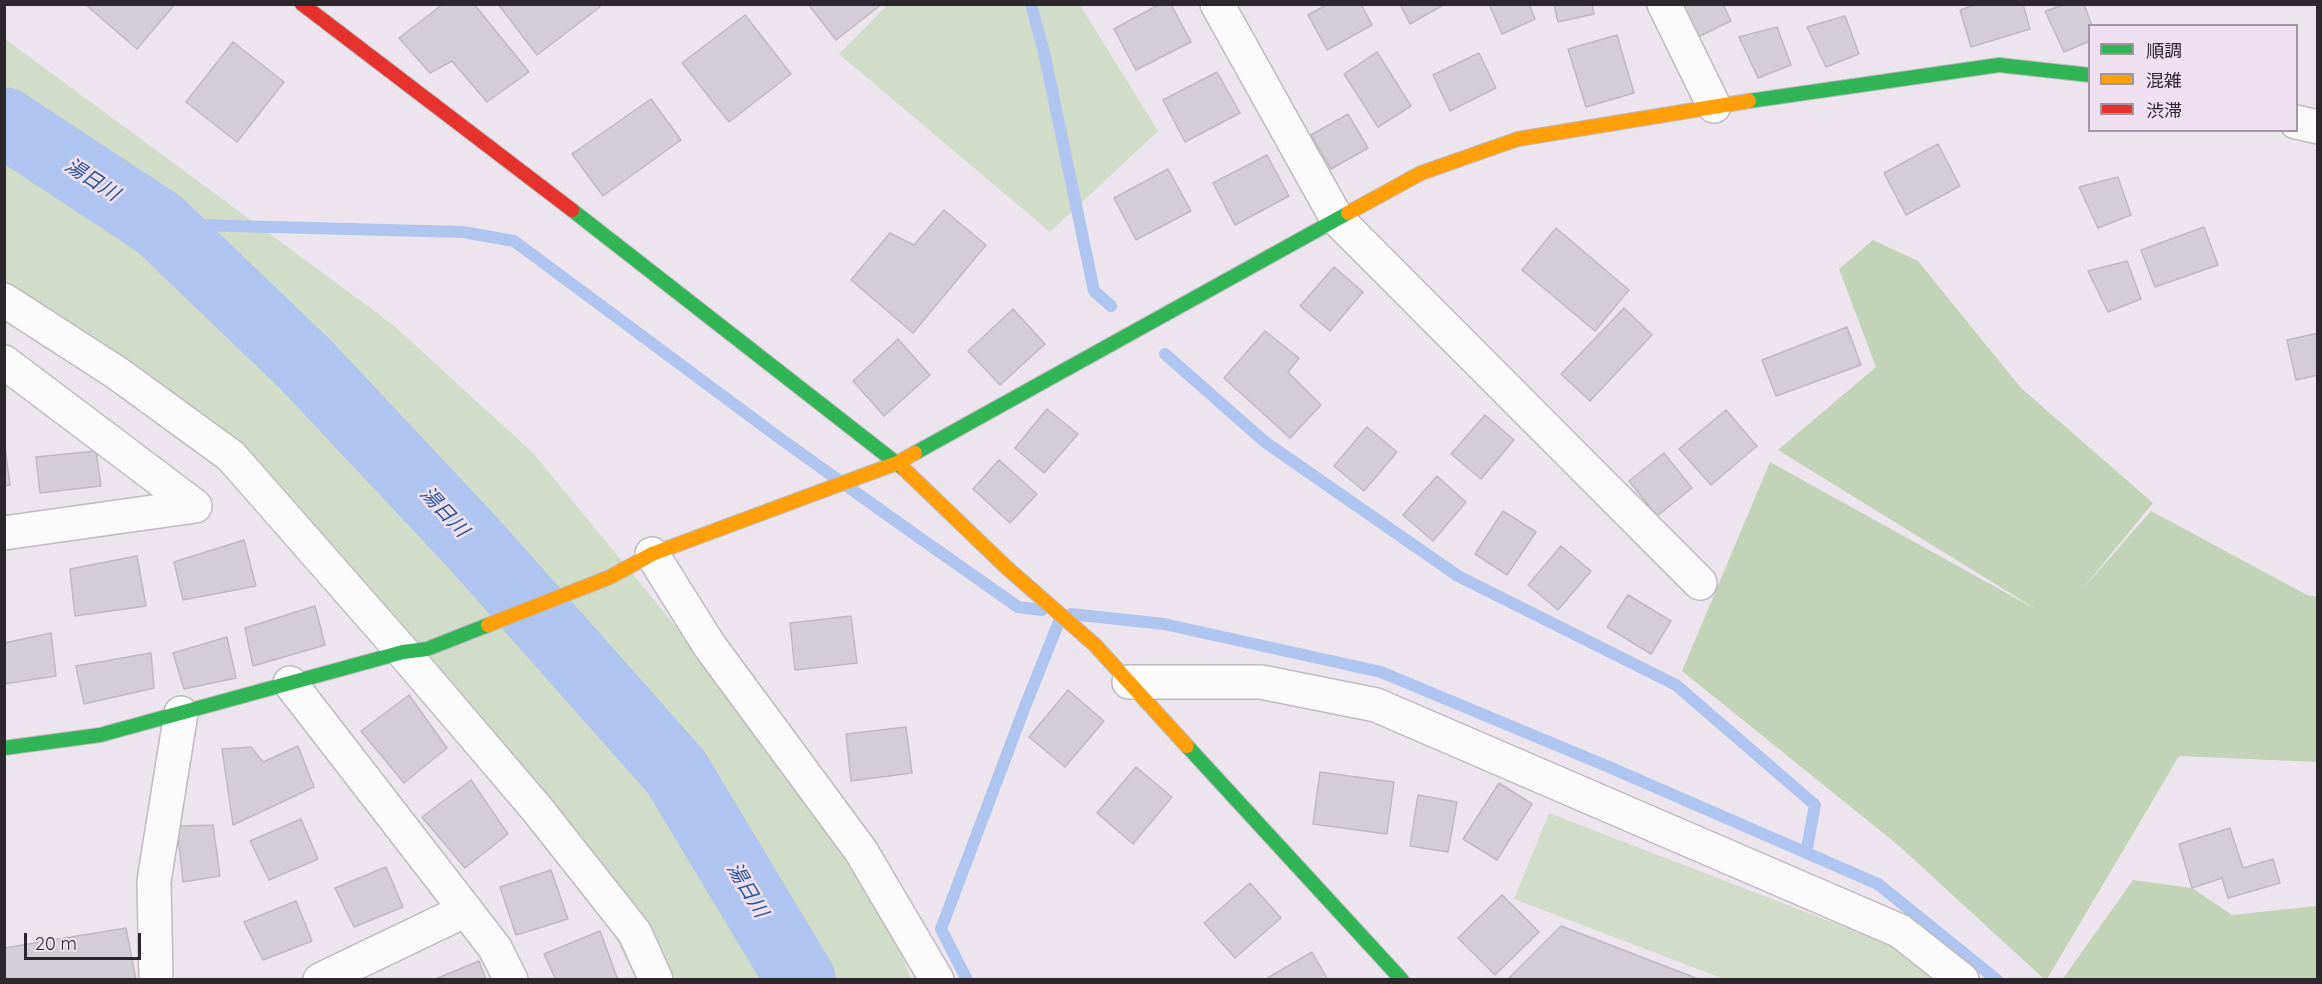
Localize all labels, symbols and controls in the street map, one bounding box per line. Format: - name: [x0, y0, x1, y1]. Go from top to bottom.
- legend: [2088, 24, 2298, 132]
- text: 順調: [2146, 39, 2182, 62]
- text: 混雑: [2146, 69, 2182, 92]
- text: 渋滞: [2146, 99, 2182, 122]
- water label: 湯日川: [60, 154, 124, 206]
- water label: 湯日川: [415, 482, 473, 542]
- water label: 湯日川: [721, 858, 773, 922]
- scale bar: [27, 921, 144, 959]
- text: 20 m: [35, 932, 77, 955]

